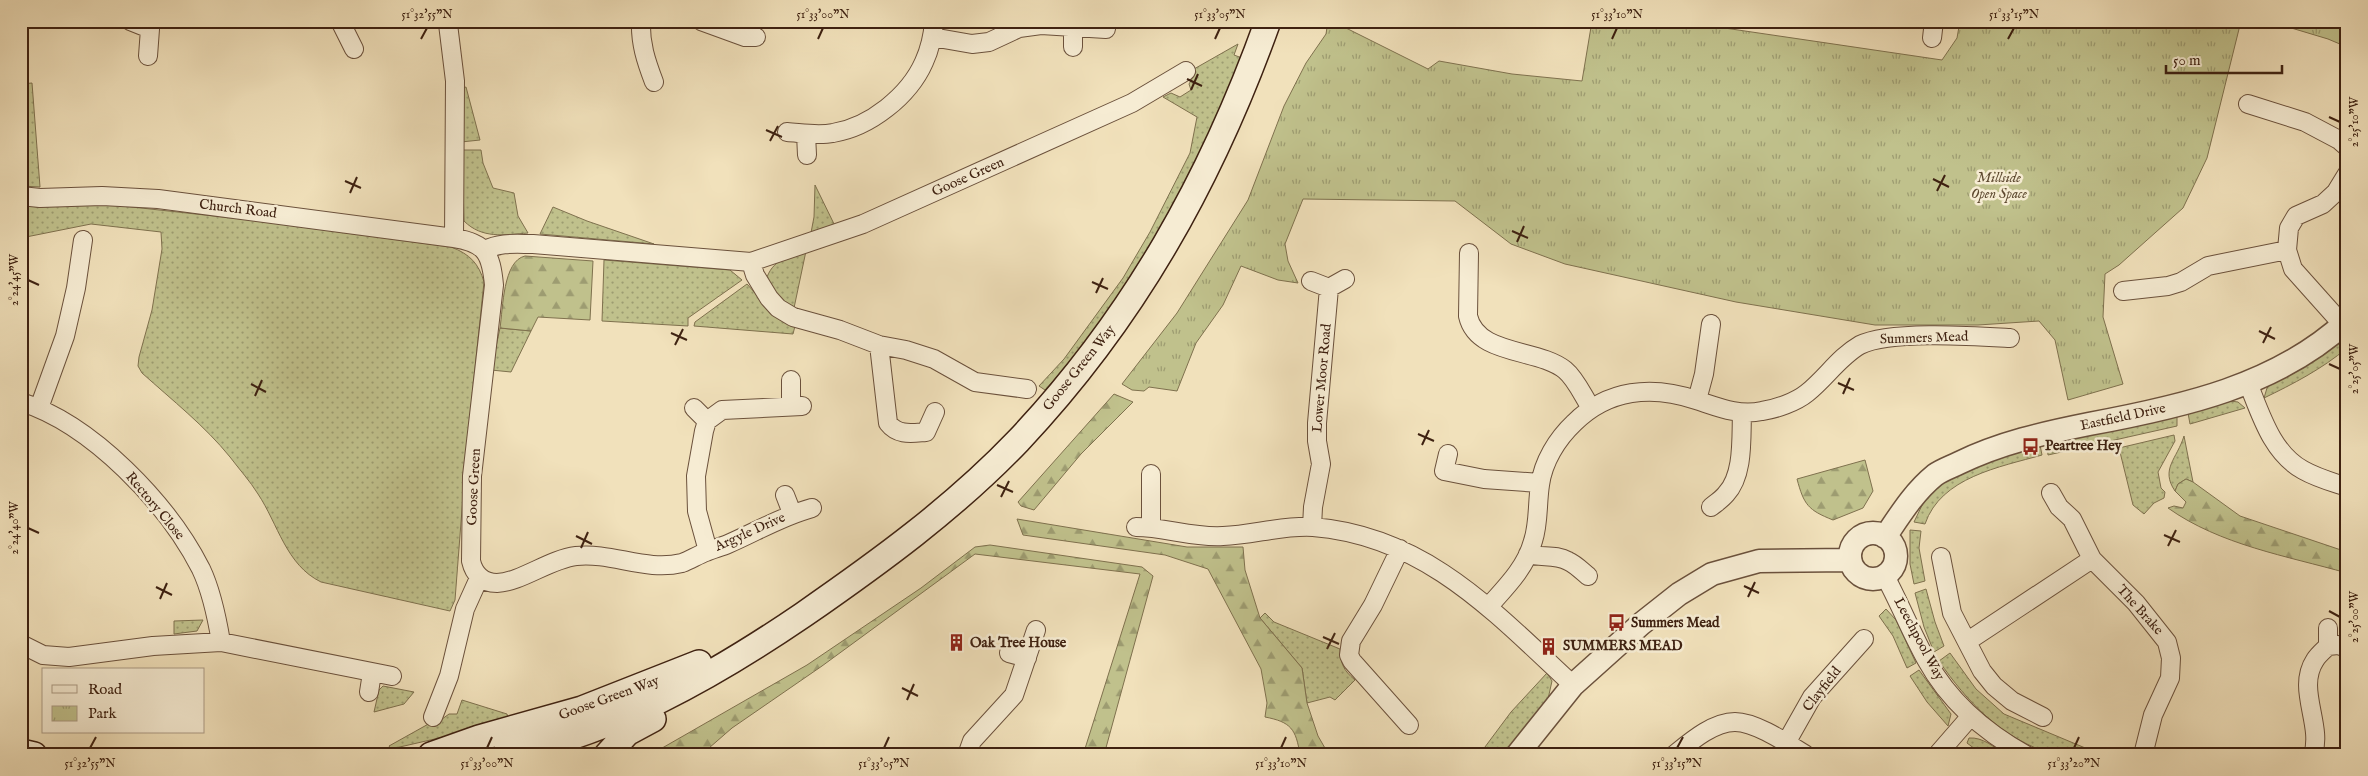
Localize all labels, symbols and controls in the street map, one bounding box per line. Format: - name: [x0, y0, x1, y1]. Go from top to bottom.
- text: 51°32'55"N: [401, 7, 453, 22]
- text: 51°33'00"N: [796, 7, 850, 22]
- text: 51°33'05"N: [1194, 7, 1246, 22]
- text: 51°33'10"N: [1591, 7, 1643, 22]
- text: 51°33'15"N: [1989, 7, 2040, 22]
- scale bar: [2166, 42, 2282, 74]
- text: 50 m: [2173, 51, 2201, 70]
- text: 2°25'10"W: [2347, 96, 2362, 147]
- street label: Goose Green: [929, 153, 1007, 201]
- park label: Millside Open Space: [1971, 169, 2027, 203]
- street label: Church Road: [198, 195, 278, 223]
- text: 2°24'45"W: [7, 254, 22, 306]
- street label: Goose Green Way: [1039, 321, 1119, 415]
- street label: Lower Moor Road: [1308, 322, 1336, 433]
- street label: Summers Mead: [1879, 327, 1969, 349]
- text: 2°25'05"W: [2347, 343, 2362, 394]
- street label: Eastfield Drive: [2079, 399, 2168, 435]
- bus stop icon: Peartree Hey: [2021, 436, 2041, 456]
- place label: Peartree Hey: [2045, 437, 2123, 455]
- street label: Goose Green: [463, 447, 485, 526]
- street label: Rectory Close: [121, 468, 189, 544]
- text: 2°24'40"W: [7, 501, 22, 555]
- street label: Argyle Drive: [711, 508, 789, 556]
- street label: The Brake: [2113, 581, 2168, 639]
- text: 2°25'00"W: [2347, 591, 2362, 643]
- street label: Leechpool Way: [1890, 595, 1948, 684]
- bus stop icon: Summers Mead: [1607, 613, 1627, 633]
- place label: Summers Mead: [1631, 614, 1720, 632]
- building icon: Oak Tree House: [946, 633, 966, 653]
- place label: Oak Tree House: [970, 634, 1067, 652]
- building icon: SUMMERS MEAD: [1539, 636, 1559, 656]
- place label: SUMMERS MEAD: [1563, 637, 1682, 655]
- street label: Clayfield: [1799, 662, 1846, 715]
- legend: [42, 668, 205, 734]
- street label: Goose Green Way: [556, 671, 662, 725]
- text: Road: [88, 680, 123, 699]
- text: Park: [88, 704, 118, 723]
- text: 51°32'55"N: [64, 756, 116, 771]
- text: 51°33'00"N: [460, 756, 514, 771]
- text: 51°33'05"N: [858, 756, 910, 771]
- text: 51°33'10"N: [1255, 756, 1307, 771]
- text: 51°33'15"N: [1652, 756, 1703, 771]
- text: 51°33'20"N: [2048, 756, 2101, 771]

